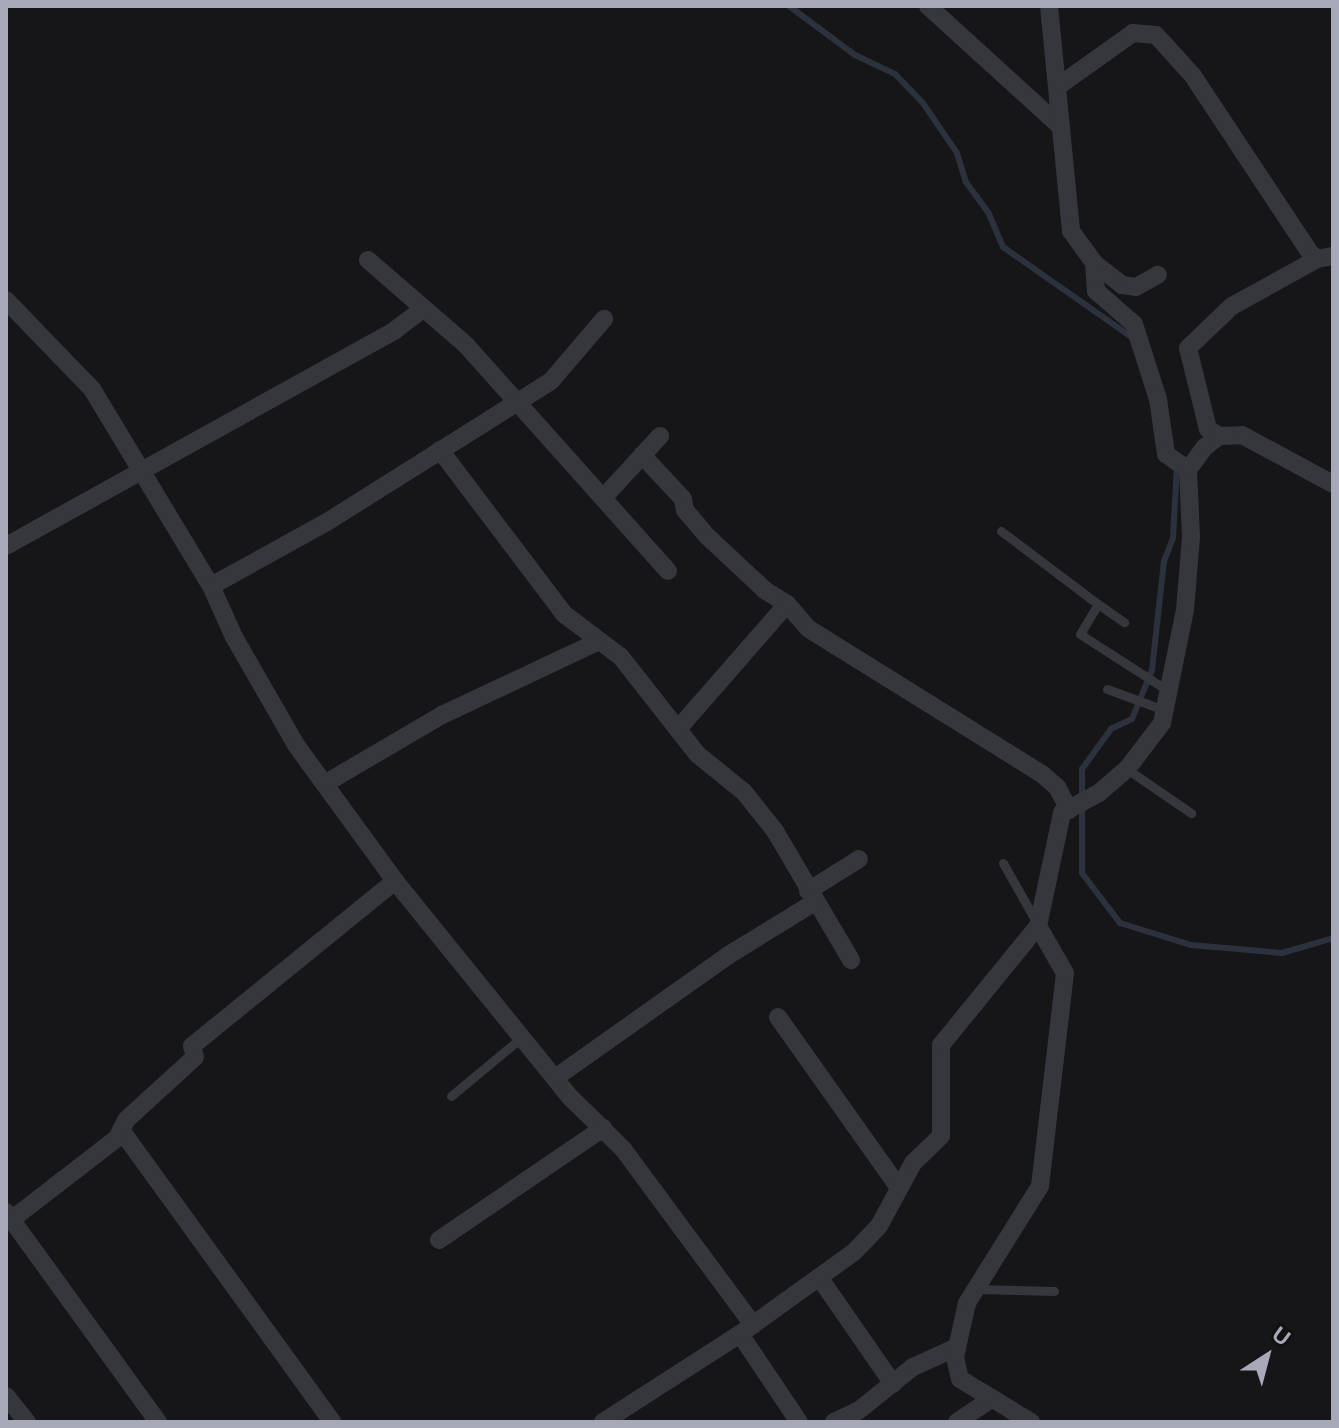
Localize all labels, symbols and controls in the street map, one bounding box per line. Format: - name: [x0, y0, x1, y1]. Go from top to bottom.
- north arrow: [1227, 1316, 1307, 1396]
- text: U: [1268, 1321, 1295, 1351]

